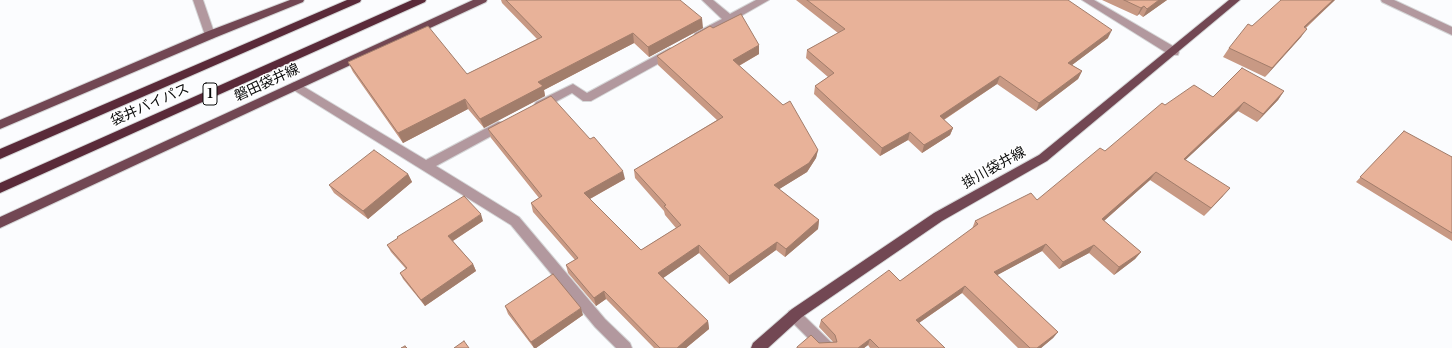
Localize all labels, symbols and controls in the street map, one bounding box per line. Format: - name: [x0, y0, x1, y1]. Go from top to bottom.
- street label: 磐田袋井線: [232, 61, 302, 105]
- street label: 袋井バイパス: [108, 80, 192, 130]
- road number: 1: [203, 83, 217, 105]
- street label: 掛川袋井線: [959, 144, 1029, 192]

